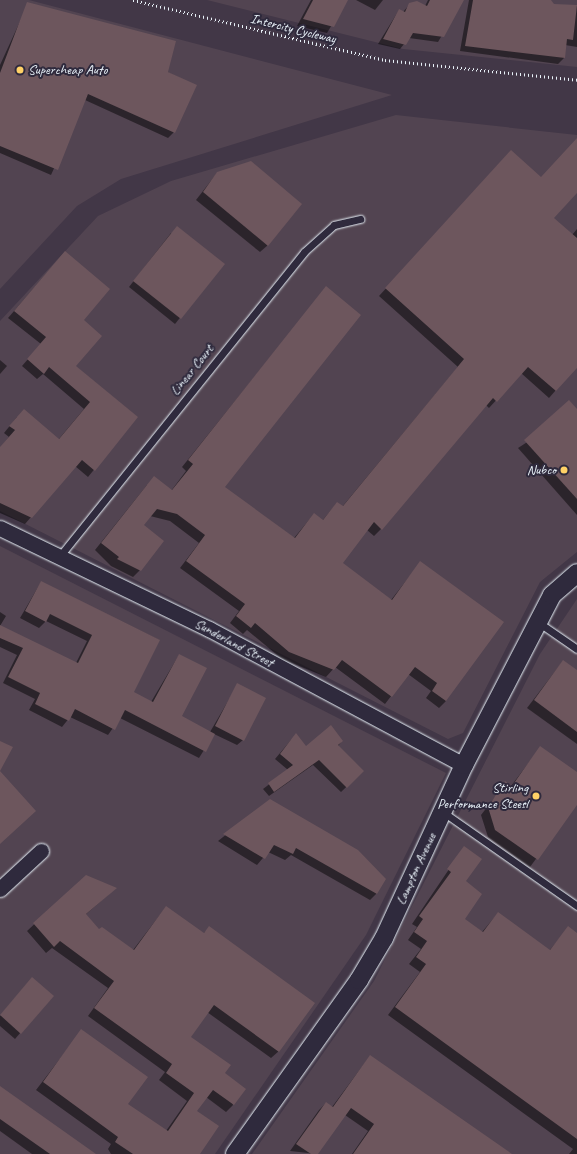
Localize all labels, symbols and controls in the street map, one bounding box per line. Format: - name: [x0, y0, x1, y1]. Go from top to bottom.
- street label: Intercity Cycleway: [249, 10, 337, 48]
- place label: Supercheap Auto: [28, 62, 107, 78]
- marker: Supercheap Auto: [15, 65, 25, 75]
- street label: Linear Court: [167, 341, 217, 399]
- place label: Nubco: [527, 462, 556, 478]
- marker: Nubco: [559, 465, 569, 475]
- street label: Sunderland Street: [192, 615, 276, 671]
- place label: Stirling Performance Steesl: [437, 780, 528, 812]
- marker: Stirling Performance Steesl: [531, 791, 541, 801]
- street label: Lampton Avenue: [392, 831, 440, 907]

